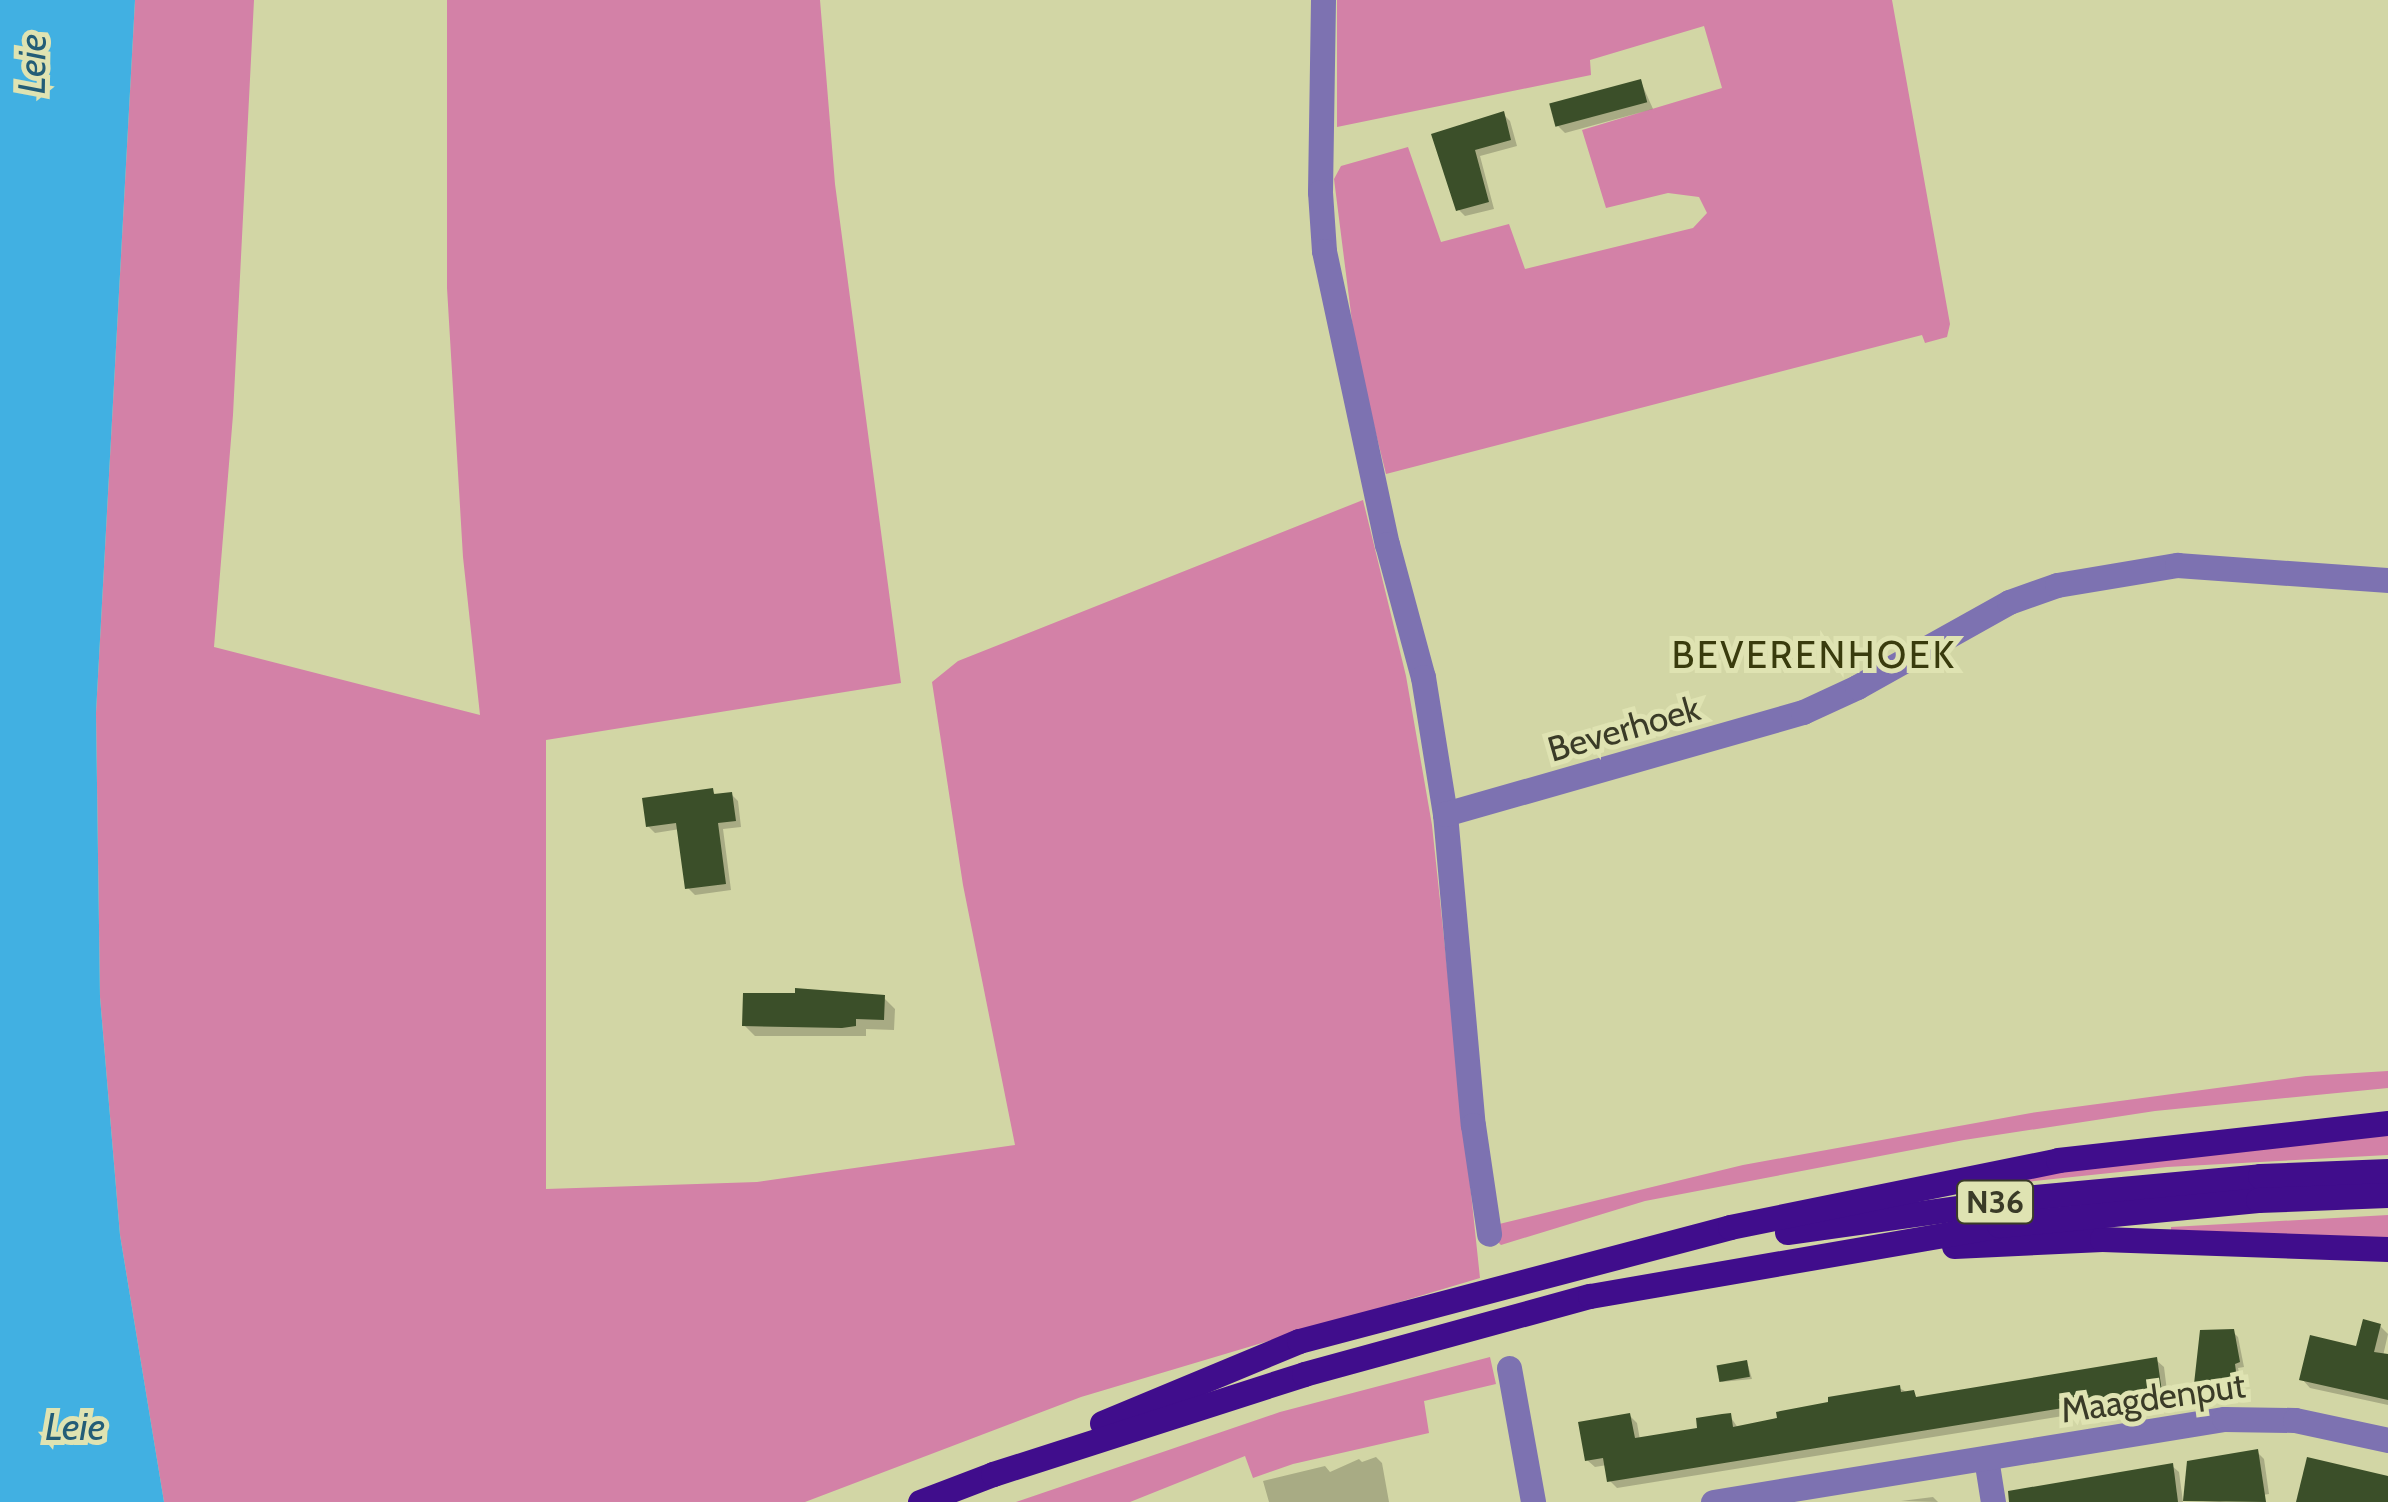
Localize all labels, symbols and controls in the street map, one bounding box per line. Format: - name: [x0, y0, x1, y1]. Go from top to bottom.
- water label: Leie: [9, 34, 55, 94]
- district label: BEVERENHOEK: [1672, 632, 1956, 678]
- street label: Beverhoek: [1543, 687, 1705, 771]
- road number: N36: [1955, 1175, 2035, 1229]
- street label: Maagdenput: [2058, 1364, 2248, 1432]
- water label: Leie: [45, 1404, 105, 1450]

